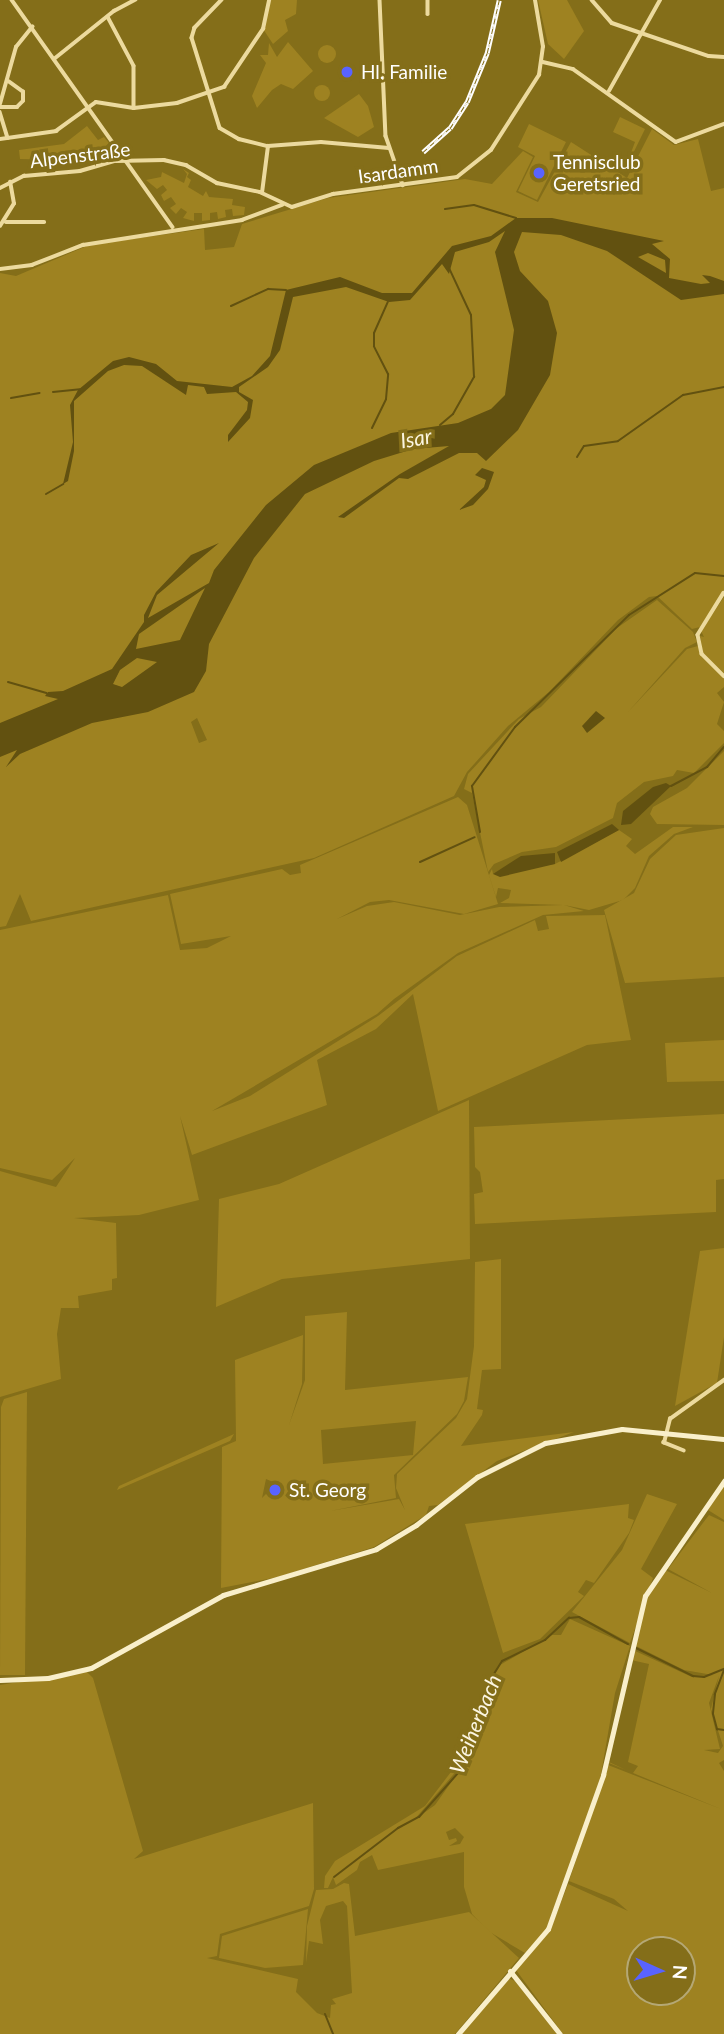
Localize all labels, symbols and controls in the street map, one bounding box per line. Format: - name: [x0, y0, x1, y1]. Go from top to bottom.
- place label: Hl. Familie: [361, 61, 447, 83]
- marker: Hl. Familie: [339, 64, 355, 80]
- street label: Alpenstraße: [29, 138, 131, 172]
- place label: Tennisclub Geretsried: [553, 151, 641, 195]
- street label: Isardamm: [357, 154, 439, 188]
- marker: Tennisclub Geretsried: [531, 165, 547, 181]
- water label: Isar: [398, 423, 434, 453]
- place label: St. Georg: [289, 1479, 366, 1501]
- marker: St. Georg: [267, 1482, 283, 1498]
- water label: Weiherbach: [444, 1671, 506, 1777]
- north arrow: [626, 1936, 696, 2006]
- text: N: [668, 1964, 692, 1980]

